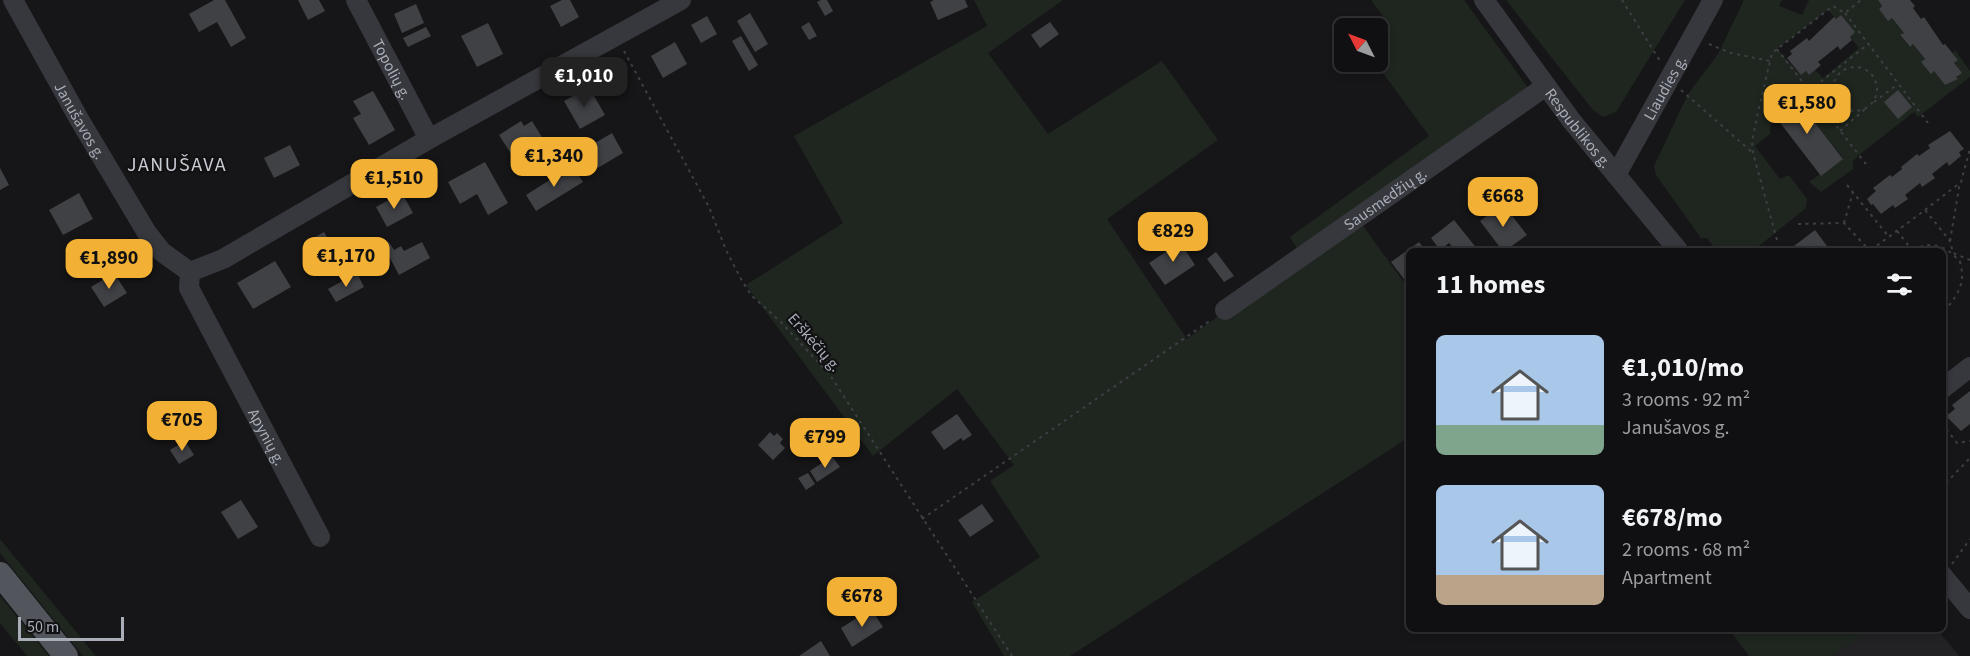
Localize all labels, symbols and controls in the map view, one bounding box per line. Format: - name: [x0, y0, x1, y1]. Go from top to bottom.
- north arrow: [1334, 18, 1388, 72]
- map controls: [1334, 18, 1388, 72]
- street label: Topolių g.: [366, 35, 416, 104]
- street label: Liaudies g.: [1638, 52, 1692, 125]
- pin: €1,010: [535, 57, 633, 108]
- text: €1,010: [555, 62, 613, 90]
- street label: Janušavos g.: [49, 78, 111, 164]
- street label: Respublikos g.: [1539, 84, 1616, 173]
- pin: €1,580: [1758, 84, 1856, 135]
- text: €1,580: [1778, 89, 1836, 117]
- pin: €1,340: [505, 137, 603, 188]
- text: €1,340: [525, 142, 583, 170]
- district label: JANUŠAVA: [127, 151, 227, 179]
- pin: €1,510: [345, 159, 443, 210]
- street label: Sausmedžių g.: [1339, 162, 1432, 236]
- text: €1,510: [365, 164, 423, 192]
- pin: €668: [1467, 177, 1539, 228]
- text: €668: [1482, 182, 1524, 210]
- pin: €829: [1137, 212, 1209, 263]
- text: €829: [1152, 217, 1194, 245]
- pin: €1,170: [297, 237, 395, 288]
- pin: €1,890: [60, 239, 158, 290]
- text: €1,170: [317, 242, 375, 270]
- text: €1,890: [80, 244, 138, 272]
- text: 11 homes: [1436, 266, 1545, 303]
- icon: filters: [1883, 268, 1916, 301]
- street label: Erškėčių g.: [783, 308, 846, 377]
- text: €1,010/mo: [1622, 349, 1744, 386]
- icon: home: [1484, 359, 1556, 431]
- text: 3 rooms · 92 m²: [1622, 386, 1750, 414]
- pin: €705: [146, 401, 218, 452]
- street label: Apynių g.: [242, 405, 290, 470]
- text: €705: [161, 406, 203, 434]
- text: Janušavos g.: [1622, 414, 1729, 442]
- pin: €799: [789, 418, 861, 469]
- text: €799: [804, 423, 846, 451]
- text: €678/mo: [1622, 499, 1722, 536]
- icon: home: [1484, 509, 1556, 581]
- text: 2 rooms · 68 m²: [1622, 536, 1750, 564]
- text: Apartment: [1622, 564, 1712, 592]
- pin: €678: [826, 577, 898, 628]
- text: €678: [841, 582, 883, 610]
- scale bar: [18, 614, 124, 642]
- text: 50 m: [27, 616, 59, 638]

